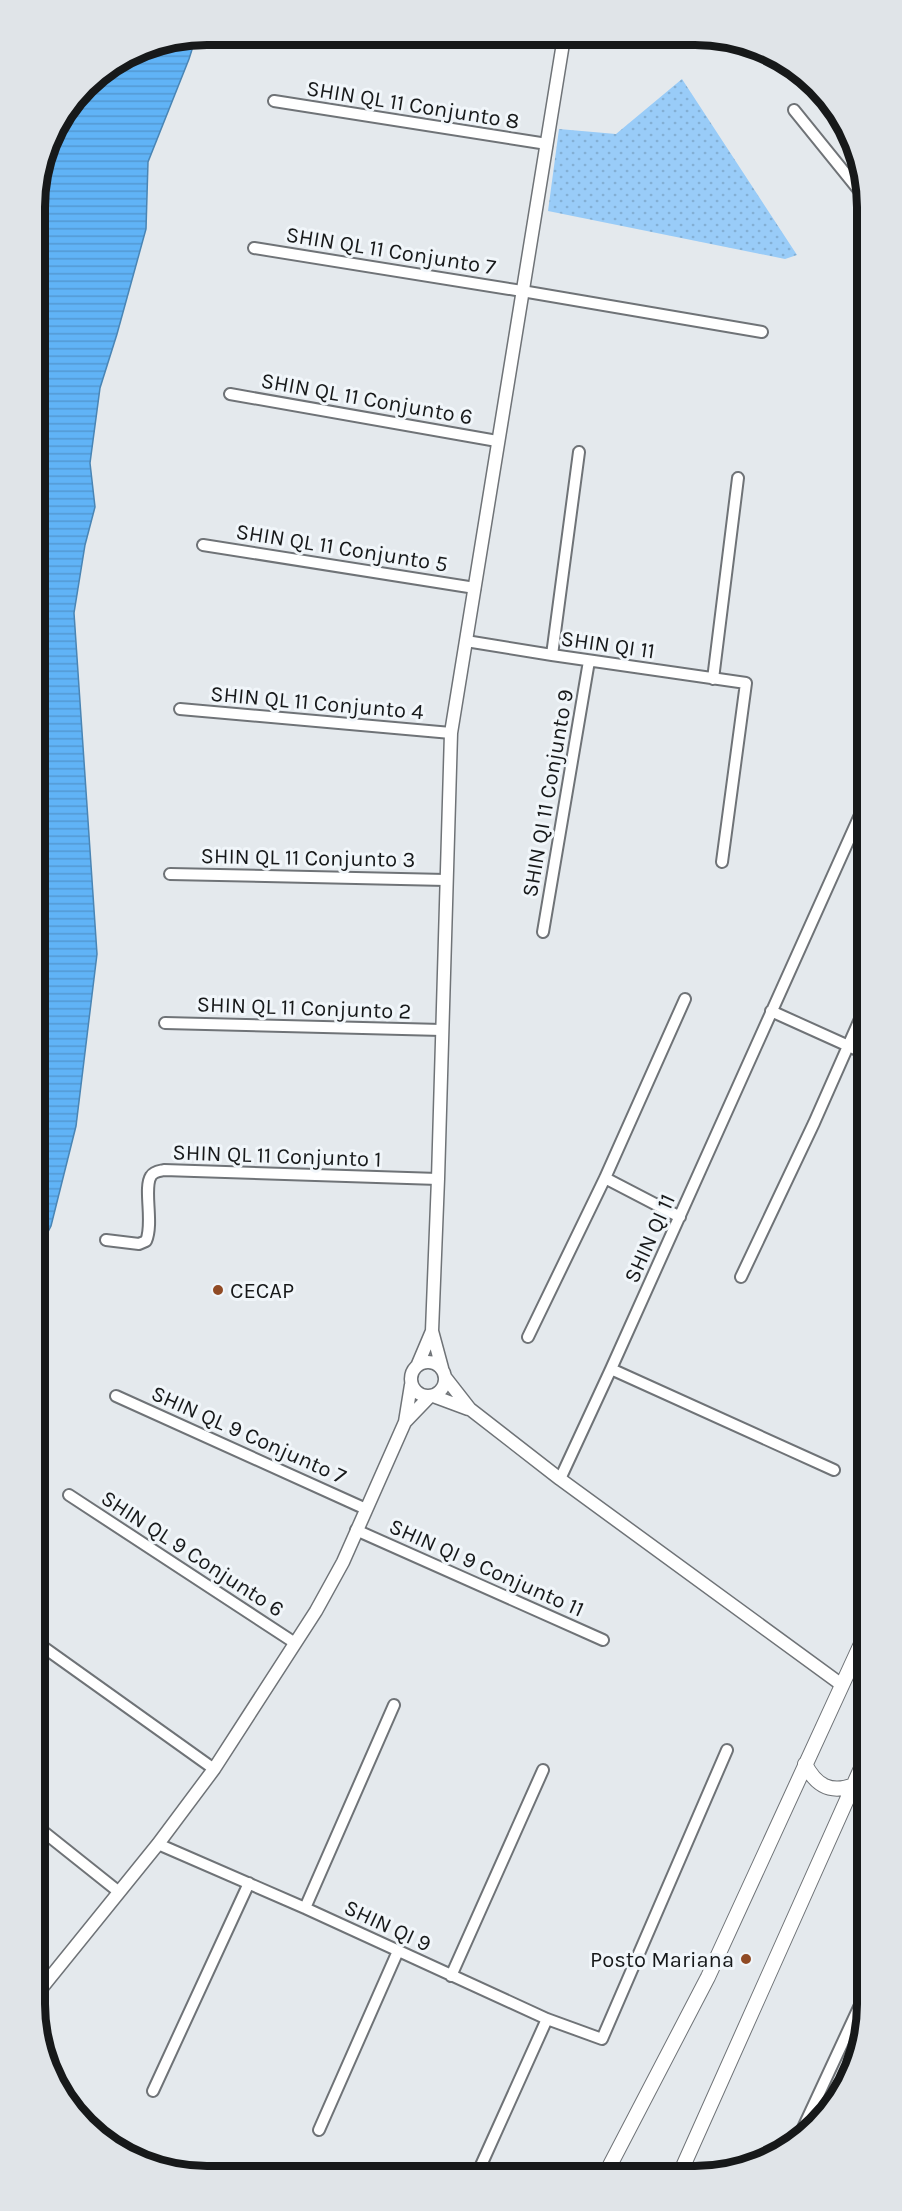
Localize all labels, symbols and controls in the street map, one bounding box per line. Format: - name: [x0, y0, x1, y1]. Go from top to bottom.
- street label: SHIN QL 11 Conjunto 8: [304, 75, 521, 135]
- street label: SHIN QL 11 Conjunto 7: [284, 222, 498, 280]
- street label: SHIN QL 11 Conjunto 6: [259, 368, 475, 430]
- street label: SHIN QL 11 Conjunto 5: [234, 518, 450, 578]
- street label: SHIN QI 11: [559, 626, 657, 664]
- street label: SHIN QL 11 Conjunto 4: [209, 681, 425, 725]
- street label: SHIN QI 11 Conjunto 9: [517, 687, 579, 899]
- street label: SHIN QL 11 Conjunto 3: [200, 843, 416, 873]
- street label: SHIN QL 11 Conjunto 2: [196, 991, 412, 1025]
- street label: SHIN QL 11 Conjunto 1: [172, 1139, 382, 1173]
- street label: SHIN QI 11: [619, 1190, 681, 1287]
- place label: CECAP: [230, 1278, 294, 1304]
- marker: CECAP: [211, 1283, 225, 1297]
- street label: SHIN QL 9 Conjunto 7: [147, 1380, 350, 1490]
- street label: SHIN QL 9 Conjunto 6: [96, 1485, 289, 1623]
- street label: SHIN QI 9 Conjunto 11: [385, 1513, 588, 1623]
- street label: SHIN QI 9: [340, 1894, 435, 1957]
- place label: Posto Mariana: [590, 1947, 734, 1973]
- marker: Posto Mariana: [739, 1952, 753, 1966]

